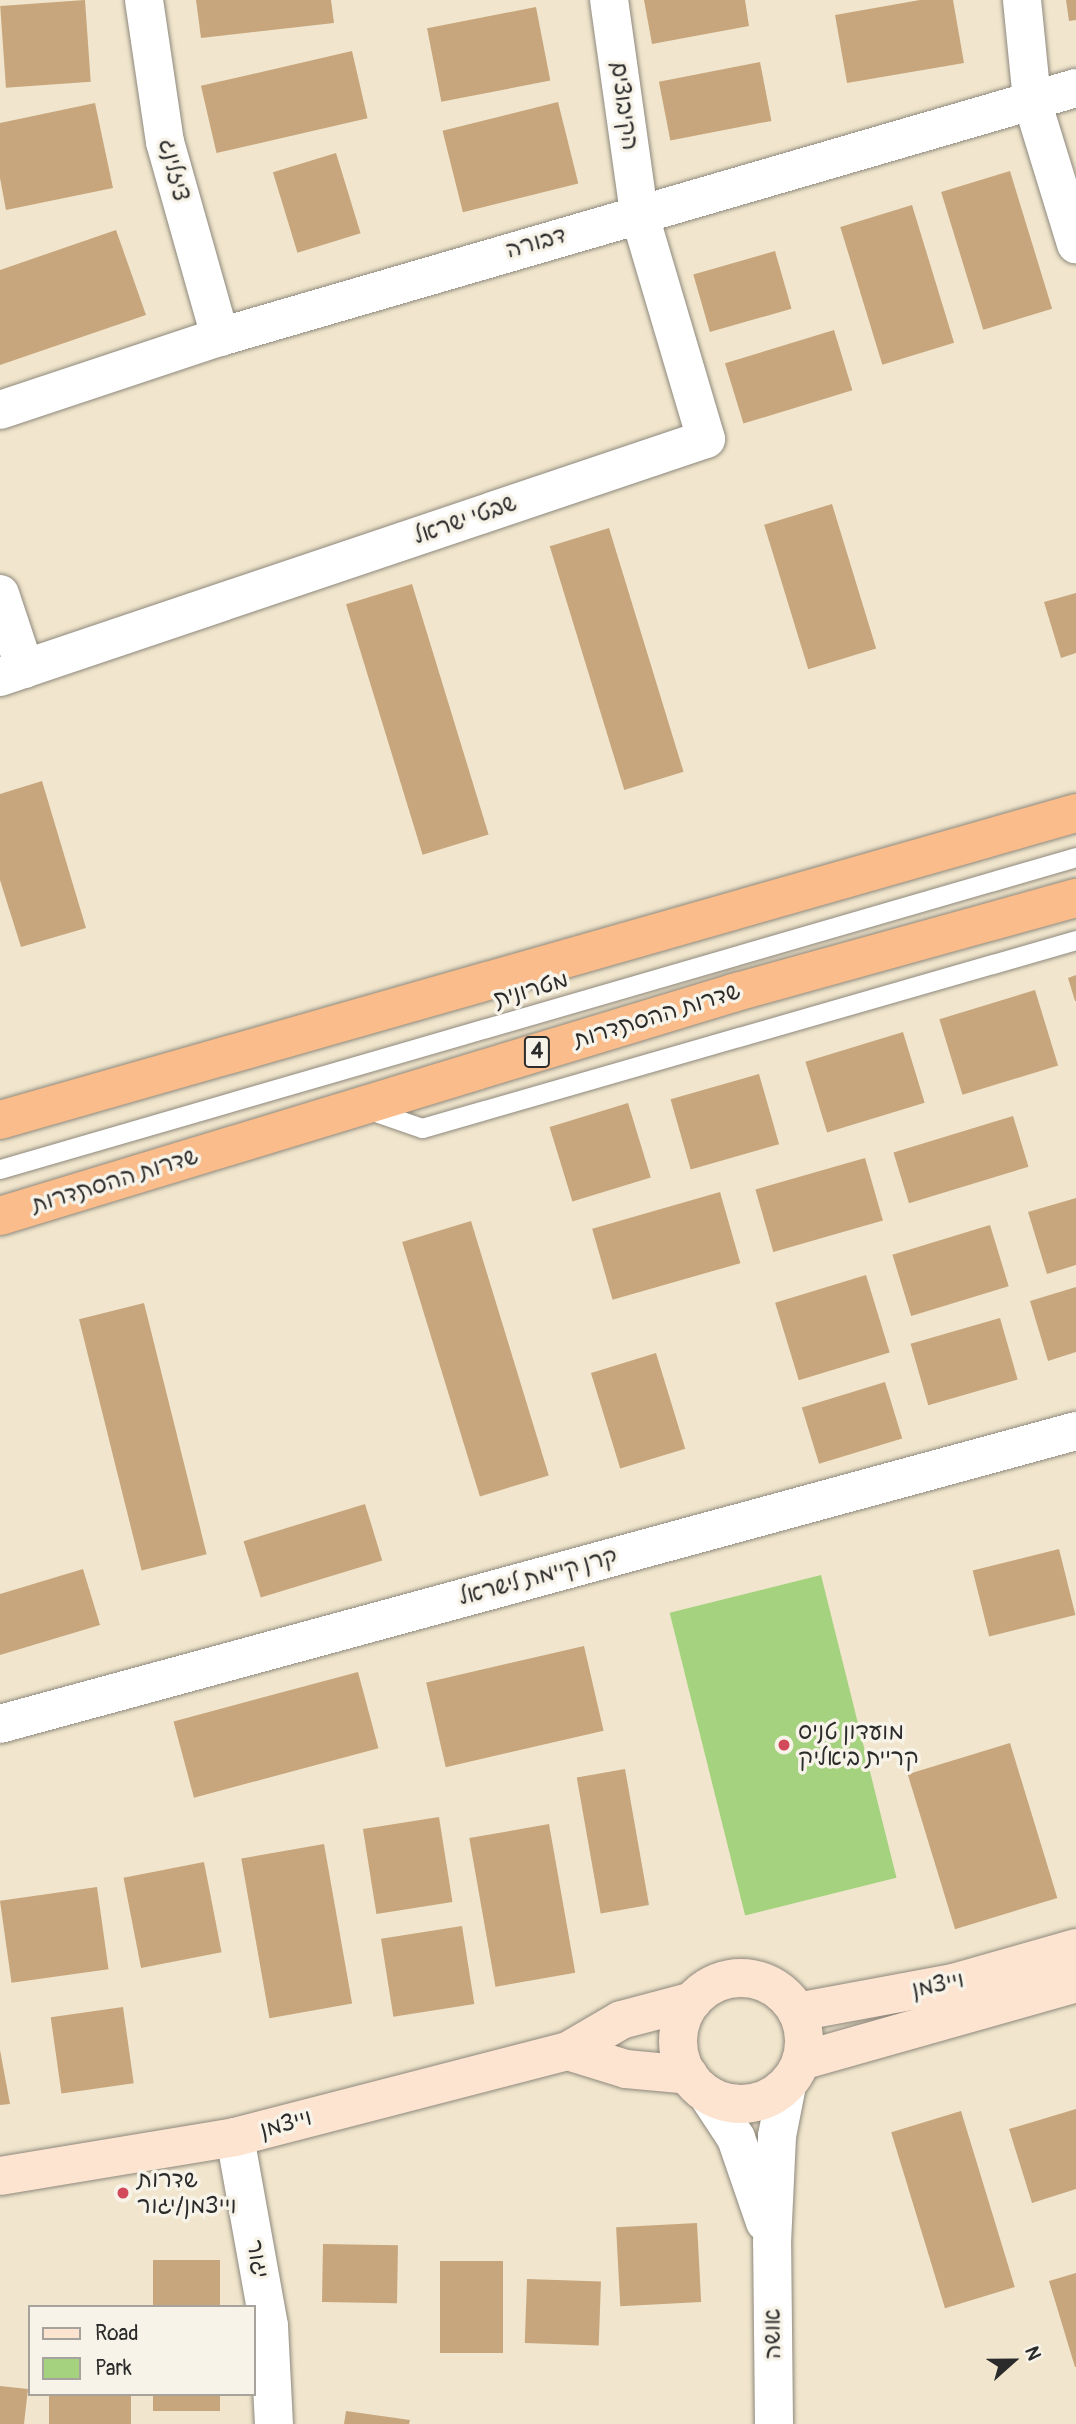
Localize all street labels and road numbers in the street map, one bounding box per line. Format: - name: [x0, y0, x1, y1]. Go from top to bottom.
- street label: הקיבוצים: [604, 60, 644, 152]
- street label: ציזלינג: [153, 136, 195, 204]
- street label: דבורה: [503, 221, 569, 265]
- street label: שבטי ישראל: [410, 490, 520, 550]
- street label: מטרונית: [490, 966, 572, 1014]
- street label: שדרות ההסתדרות: [570, 978, 744, 1054]
- road number: 4: [523, 1034, 551, 1070]
- street label: שדרות ההסתדרות: [28, 1143, 202, 1219]
- street label: קרן קיימת לישראל: [455, 1543, 621, 1611]
- street label: וייצמן: [909, 1966, 967, 2004]
- street label: וייצמן: [257, 2104, 315, 2144]
- street label: יגור: [240, 2238, 274, 2280]
- street label: אושה: [759, 2308, 787, 2360]

